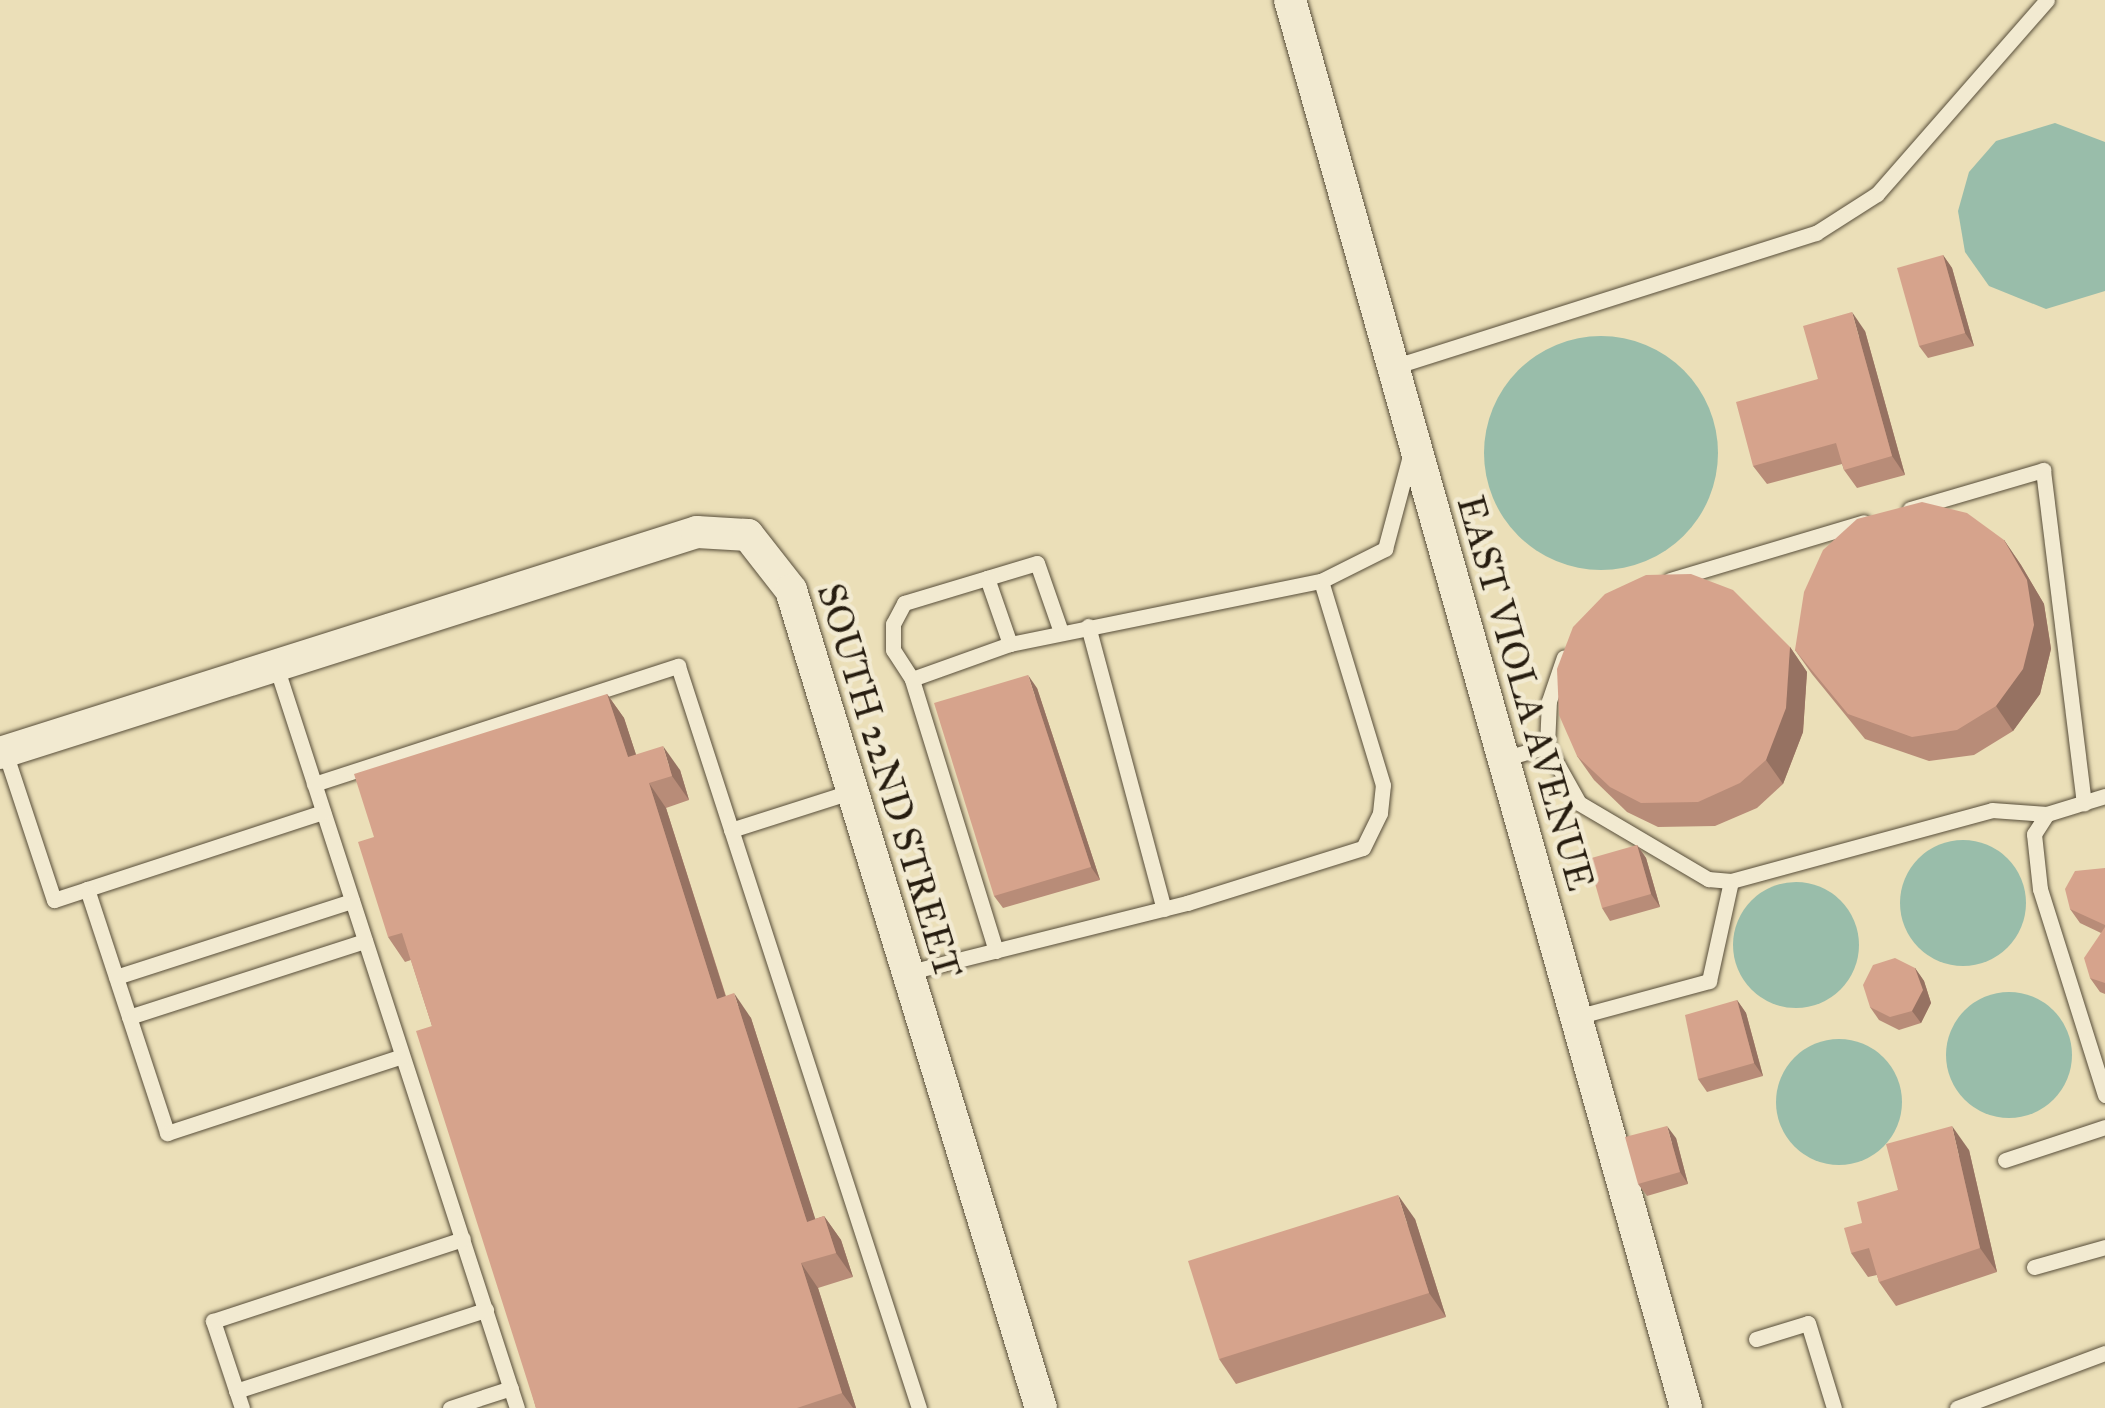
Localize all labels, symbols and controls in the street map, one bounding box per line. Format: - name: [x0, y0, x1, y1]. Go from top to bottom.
- street label: EAST VIOLA AVENUE: [1447, 490, 1603, 896]
- street label: SOUTH 22ND STREET: [807, 578, 971, 984]

